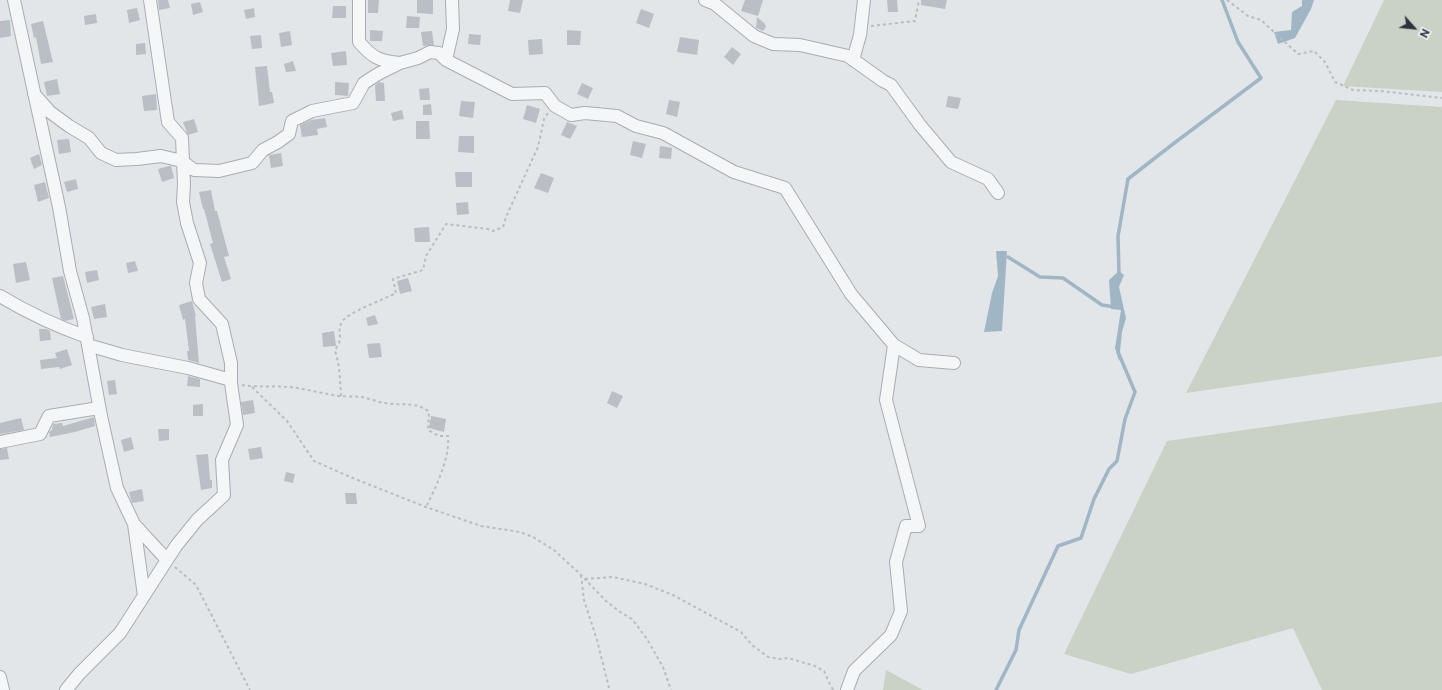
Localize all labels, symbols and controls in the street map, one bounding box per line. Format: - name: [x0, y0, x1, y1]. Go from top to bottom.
- north arrow: [1394, 8, 1434, 48]
- text: N: [1417, 27, 1433, 40]

